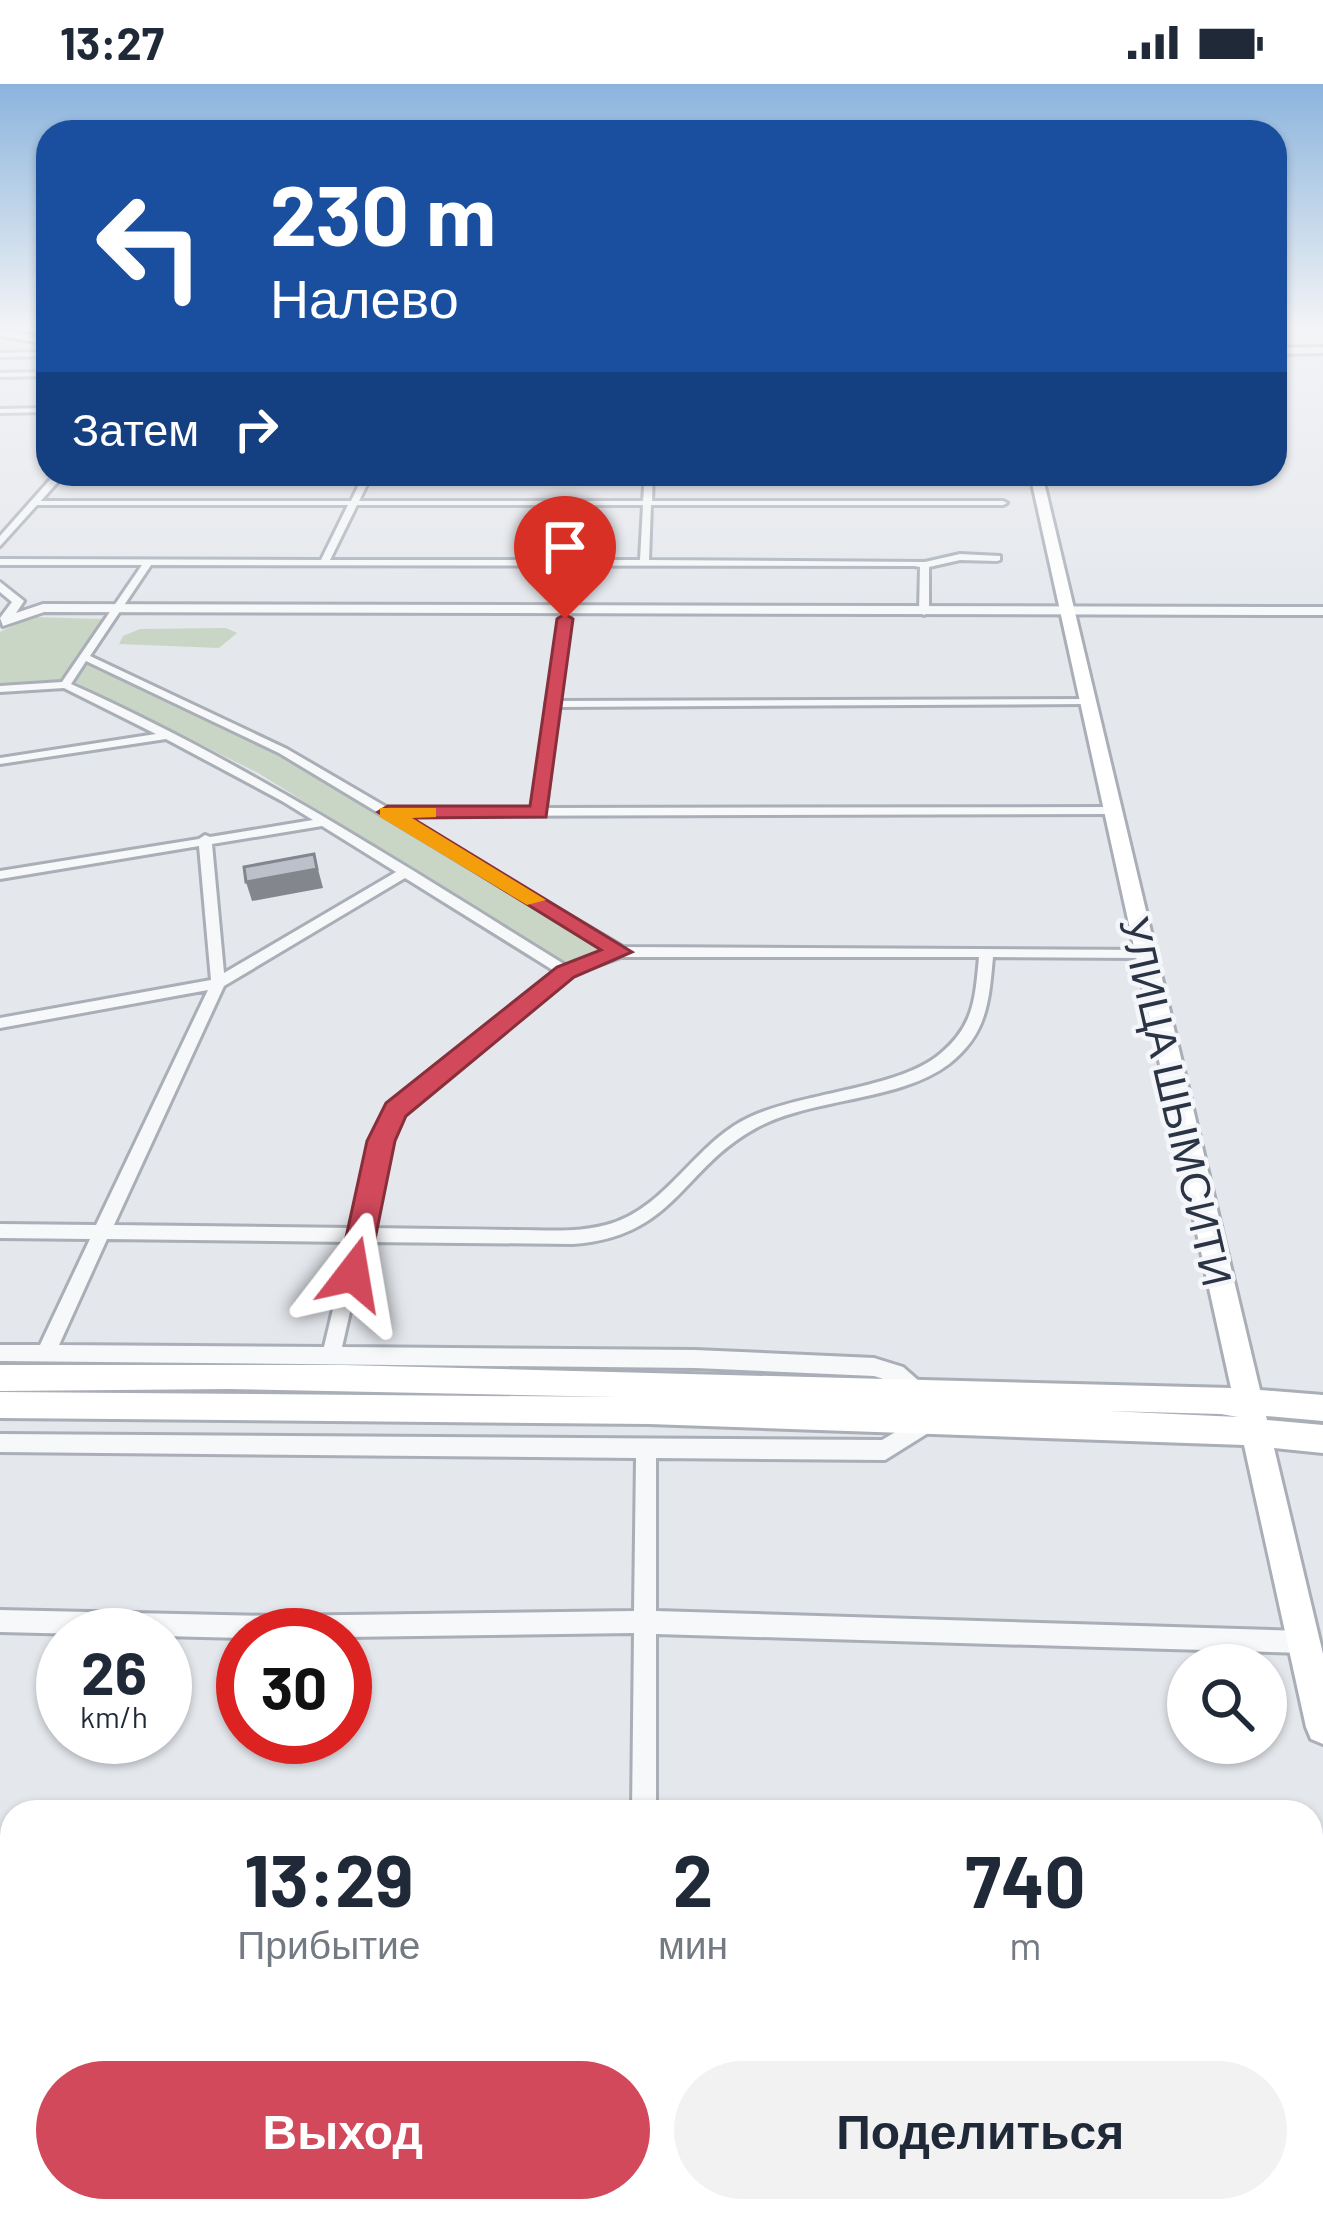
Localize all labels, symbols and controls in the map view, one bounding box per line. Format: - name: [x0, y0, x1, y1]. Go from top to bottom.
- text: 13:27: [60, 15, 164, 69]
- text: 230 m: [270, 162, 496, 263]
- icon: left: [72, 168, 228, 324]
- text: Налево: [270, 264, 459, 329]
- icon: right: [223, 396, 289, 462]
- text: Затем: [72, 401, 199, 455]
- pin: [514, 496, 616, 619]
- icon: arrive: [532, 514, 598, 580]
- street label: УЛИЦА ШЫМСИТИ: [1110, 911, 1245, 1291]
- position arrow: [290, 1211, 416, 1337]
- speed limit sign: 30: [216, 1608, 372, 1764]
- text: 26: [81, 1635, 147, 1707]
- map controls: [1167, 1644, 1287, 1764]
- button: search: [1167, 1644, 1287, 1764]
- text: km/h: [80, 1698, 148, 1734]
- text: 13:29: [244, 1835, 414, 1921]
- text: 2: [673, 1835, 713, 1921]
- text: 740: [965, 1836, 1086, 1922]
- text: Прибытие: [237, 1920, 421, 1967]
- text: мин: [658, 1920, 728, 1967]
- text: m: [1009, 1921, 1042, 1968]
- button: Выход: [36, 2061, 650, 2199]
- button: Поделиться: [674, 2061, 1287, 2199]

